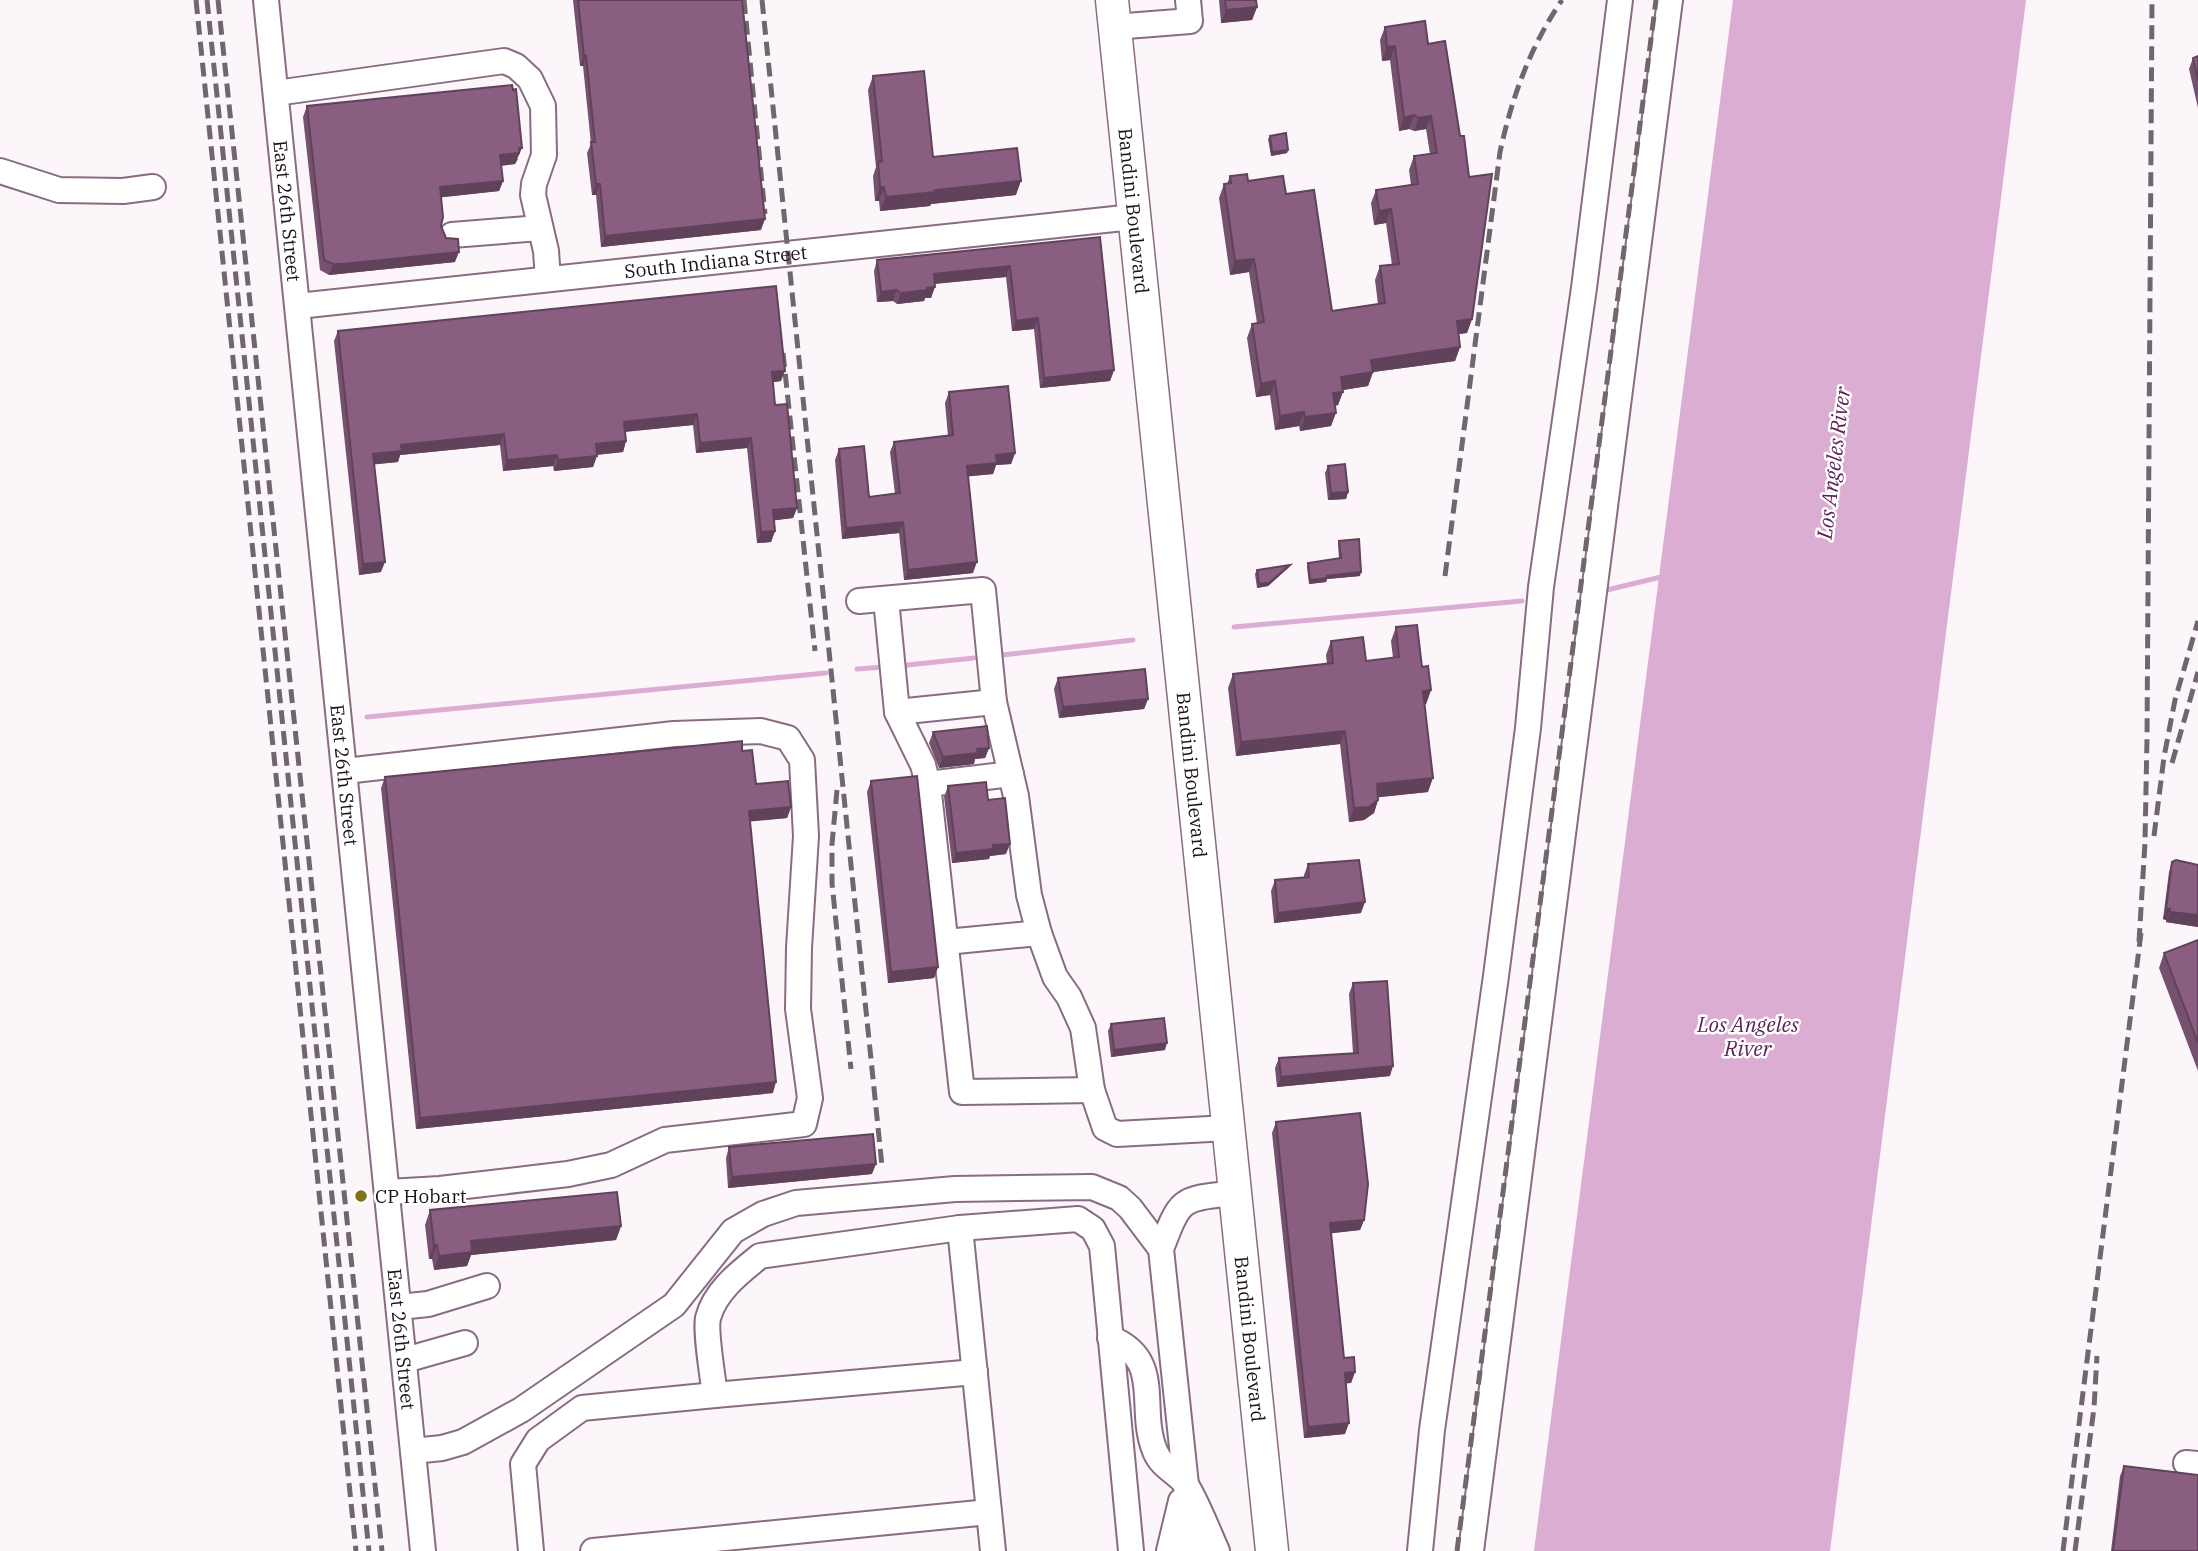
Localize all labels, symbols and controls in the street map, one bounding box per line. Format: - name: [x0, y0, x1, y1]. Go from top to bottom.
- street label: Bandini Boulevard: [1113, 127, 1154, 295]
- street label: East 26th Street: [268, 139, 306, 283]
- street label: South Indiana Street: [623, 240, 809, 283]
- water label: Los Angeles River: [1810, 384, 1856, 542]
- street label: Bandini Boulevard: [1171, 691, 1212, 859]
- street label: East 26th Street: [325, 703, 364, 847]
- water label: Los Angeles River: [1696, 1010, 1799, 1062]
- place label: CP Hobart: [375, 1184, 467, 1208]
- marker: CP Hobart: [353, 1188, 369, 1204]
- street label: Bandini Boulevard: [1230, 1255, 1271, 1423]
- street label: East 26th Street: [382, 1267, 421, 1411]

